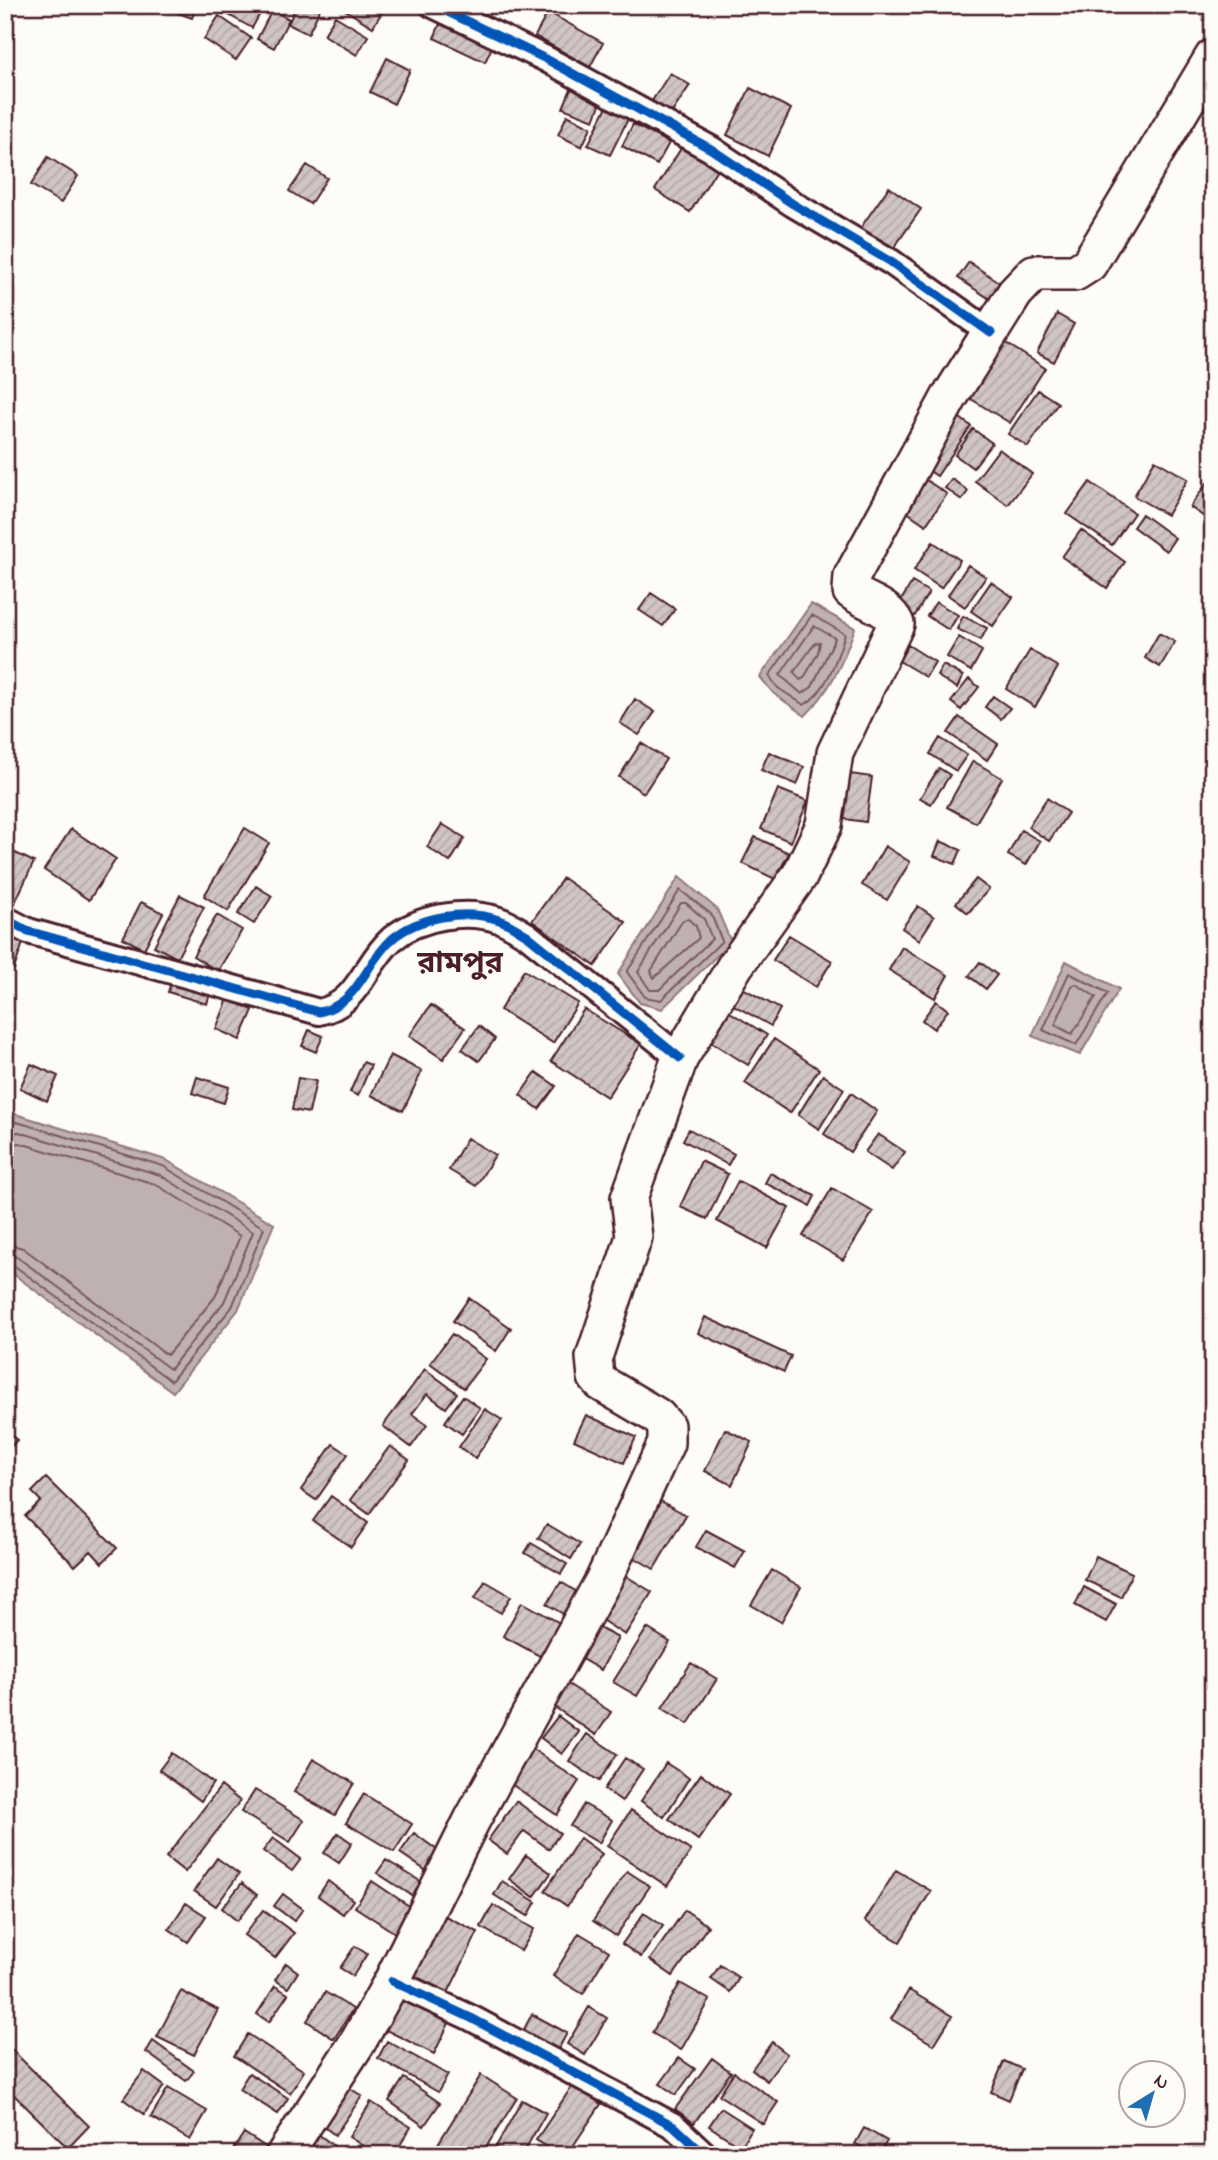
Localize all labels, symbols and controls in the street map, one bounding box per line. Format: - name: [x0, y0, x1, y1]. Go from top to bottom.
- district label: রামপুর: [416, 943, 504, 987]
- north arrow: [1116, 2058, 1186, 2128]
- text: N: [1147, 2068, 1174, 2097]

